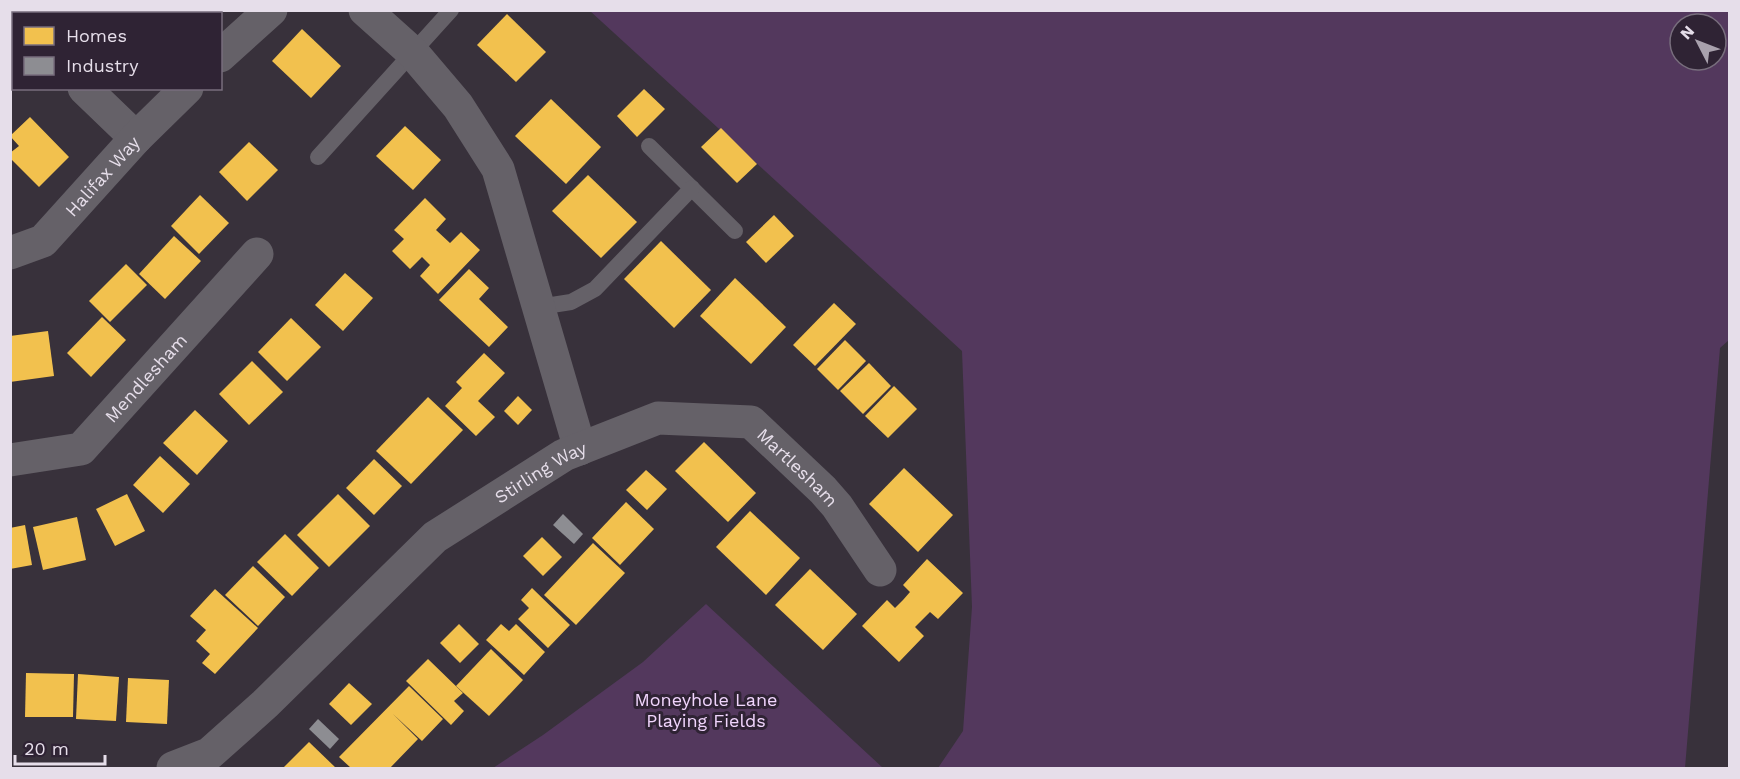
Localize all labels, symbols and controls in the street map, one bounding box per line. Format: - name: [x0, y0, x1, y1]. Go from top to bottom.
- legend: [12, 12, 222, 90]
- north arrow: [1668, 12, 1728, 72]
- text: N: [1676, 22, 1698, 43]
- text: Homes: [66, 25, 127, 46]
- text: Industry: [66, 55, 139, 76]
- street label: Halifax Way: [60, 131, 144, 220]
- street label: Mendlesham: [100, 329, 191, 426]
- street label: Martlesham: [753, 423, 843, 510]
- street label: Stirling Way: [490, 437, 590, 507]
- park label: Moneyhole Lane Playing Fields: [635, 689, 777, 731]
- scale bar: [15, 728, 105, 766]
- text: 20 m: [24, 738, 69, 759]

